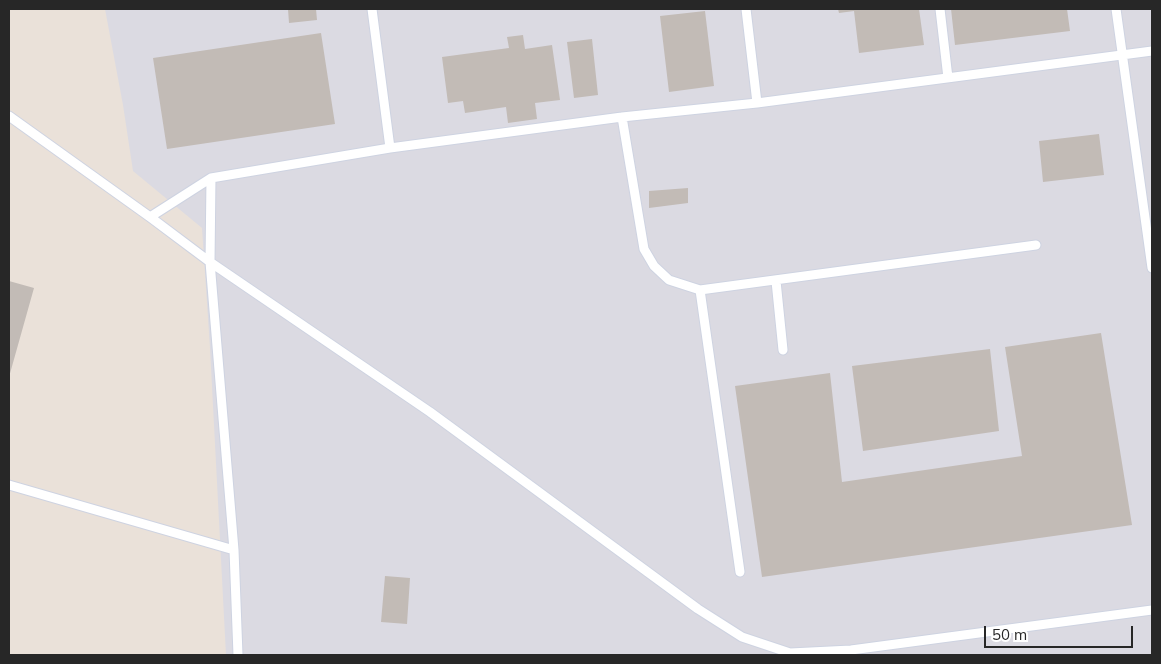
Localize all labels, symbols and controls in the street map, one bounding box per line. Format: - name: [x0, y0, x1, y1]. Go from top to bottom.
- scale bar: [986, 616, 1135, 648]
- text: 50 m: [992, 625, 1027, 644]

